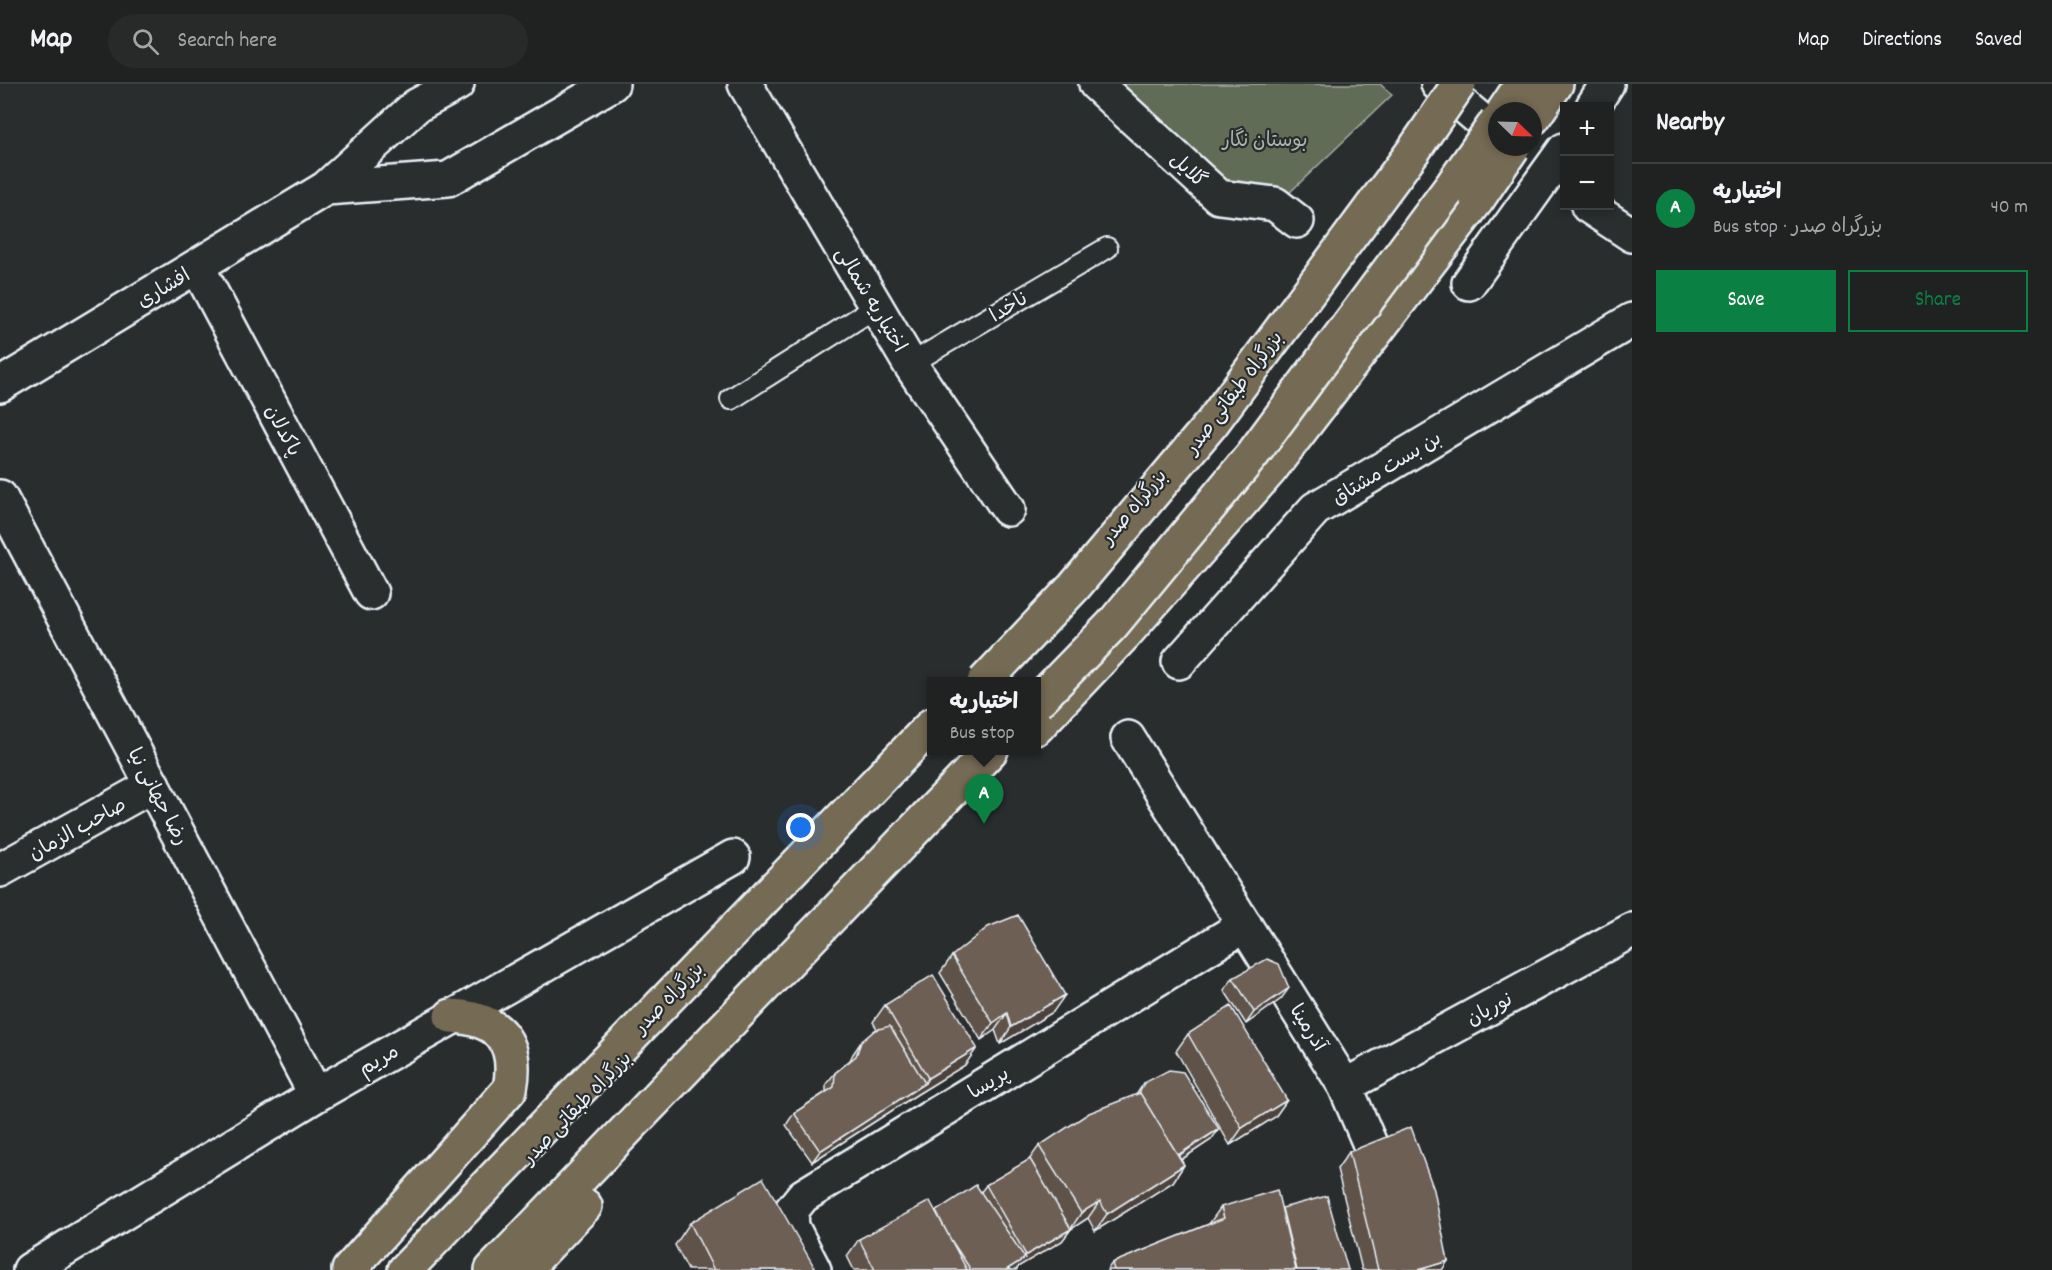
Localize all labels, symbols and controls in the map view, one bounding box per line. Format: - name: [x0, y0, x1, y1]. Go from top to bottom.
- search box: [108, 14, 528, 68]
- text: Map: [30, 21, 72, 61]
- icon: search: [129, 25, 162, 58]
- text: Search here: [177, 26, 277, 57]
- text: Map: [1798, 26, 1829, 56]
- text: Directions: [1862, 26, 1942, 56]
- text: Saved: [1975, 26, 2022, 56]
- north arrow: [1488, 102, 1542, 156]
- map controls: [1560, 102, 1614, 210]
- button: +: [1560, 102, 1614, 156]
- text: Nearby: [1656, 105, 1724, 142]
- park label: بوستان نگار: [1221, 128, 1307, 156]
- street label: گلایل: [1162, 147, 1212, 195]
- button: −: [1560, 156, 1614, 210]
- text: اختیاریه: [1713, 178, 1782, 209]
- text: A: [1670, 194, 1681, 222]
- text: 40 m: [1990, 194, 2028, 222]
- text: Bus stop · بزرگراه صدر: [1713, 214, 1882, 242]
- street label: اختیاریه شمالی: [827, 243, 912, 359]
- street label: افشاری: [133, 263, 197, 316]
- button: Save: [1656, 270, 1836, 332]
- button: Share: [1848, 270, 2028, 332]
- street label: ناخدا: [985, 286, 1034, 331]
- street label: بزرگراه طبقاتی صدر: [1179, 326, 1291, 463]
- street label: پاکدلان: [256, 401, 307, 462]
- street label: بن بست مشتاق: [1327, 426, 1448, 513]
- street label: بزرگراه صدر: [1094, 464, 1175, 553]
- popup: [927, 677, 1041, 755]
- text: اختیاریه: [950, 688, 1018, 719]
- text: Bus stop: [950, 720, 1015, 748]
- street label: رضا جهانی نیا: [119, 744, 194, 851]
- pin: A: [964, 774, 1004, 824]
- street label: صاحب الزمان: [25, 792, 132, 869]
- your location: [786, 813, 815, 842]
- street label: بزرگراه صدر: [627, 957, 712, 1043]
- street label: نوریان: [1462, 987, 1518, 1034]
- street label: آذرمینا: [1281, 999, 1333, 1059]
- street label: مریم: [354, 1039, 405, 1084]
- street label: بزرگراه طبقاتی صدر: [515, 1046, 640, 1173]
- street label: پریسا: [964, 1061, 1015, 1108]

